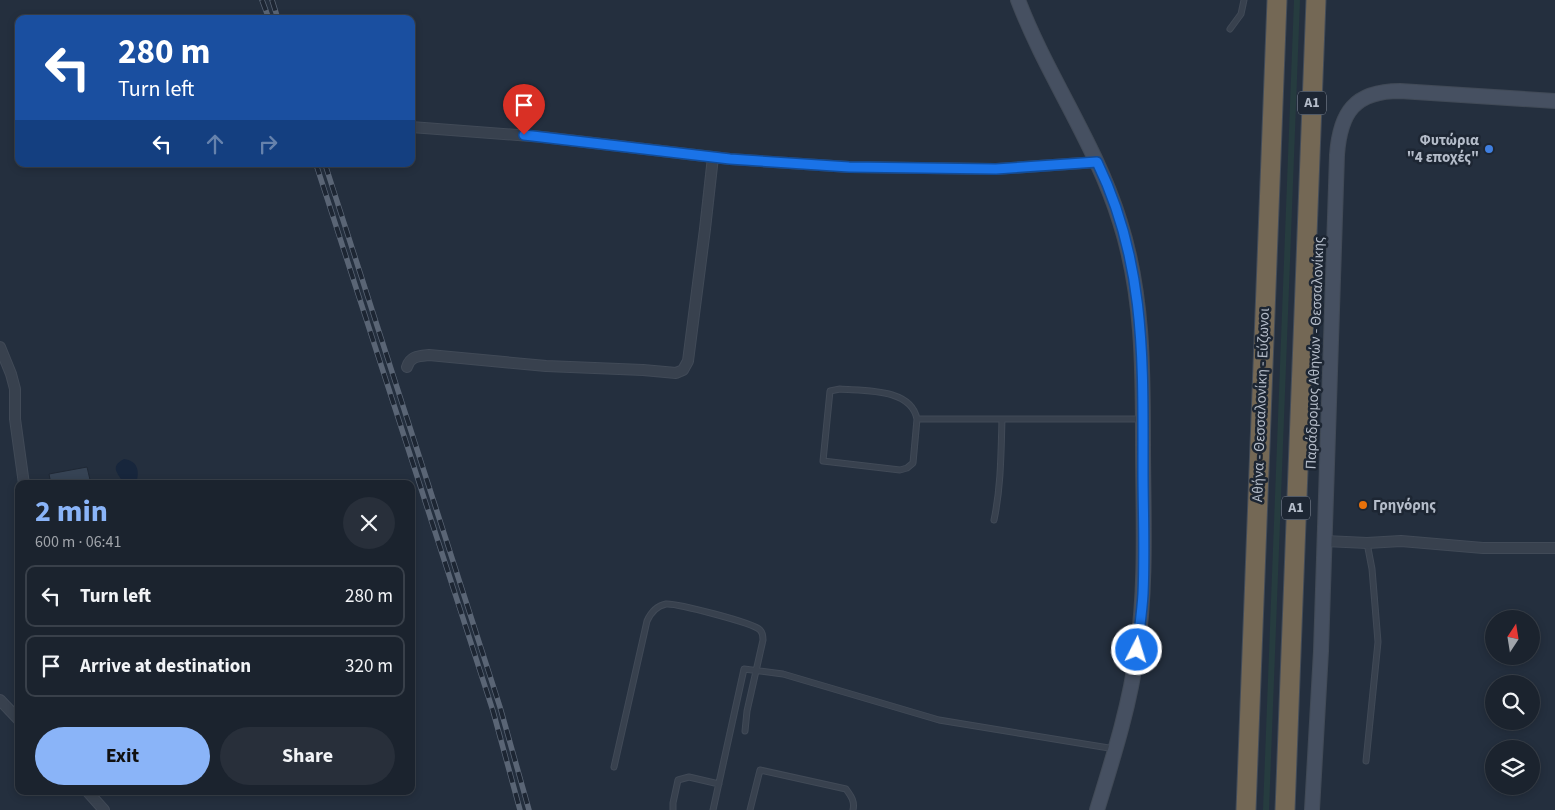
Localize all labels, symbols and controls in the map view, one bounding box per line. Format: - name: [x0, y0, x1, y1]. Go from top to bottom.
- text: 280 m: [118, 27, 210, 77]
- icon: left: [35, 35, 100, 100]
- text: Turn left: [118, 73, 194, 105]
- pin: [503, 84, 545, 135]
- icon: arrive: [510, 91, 538, 119]
- road number: Α1: [1298, 92, 1326, 115]
- icon: left: [148, 130, 176, 158]
- icon: ahead: [201, 130, 229, 158]
- icon: right: [254, 130, 282, 158]
- place label: Φυτώρια "4 εποχές": [1407, 130, 1479, 168]
- marker: Φυτώρια "4 εποχές": [1483, 143, 1495, 155]
- street label: Παράδρομος Αθηνών - Θεσσαλονίκης: [1300, 236, 1330, 470]
- street label: Αθήνα - Θεσσαλονίκη - Εύζωνοι: [1247, 308, 1275, 502]
- text: 2 min: [35, 490, 108, 533]
- place label: Γρηγόρης: [1373, 495, 1436, 516]
- road number: Α1: [1282, 496, 1310, 520]
- button: close: [343, 497, 395, 549]
- marker: Γρηγόρης: [1357, 499, 1369, 511]
- text: 600 m · 06:41: [35, 531, 122, 553]
- icon: left: [37, 582, 65, 610]
- text: Turn left: [80, 583, 151, 610]
- text: 280 m: [345, 583, 393, 610]
- north arrow: [1485, 610, 1540, 665]
- map controls: [1485, 610, 1540, 795]
- position arrow: [1110, 623, 1162, 675]
- icon: arrive: [37, 652, 65, 680]
- text: Arrive at destination: [80, 653, 251, 680]
- text: 320 m: [345, 653, 393, 680]
- button: search: [1485, 675, 1540, 730]
- button: Exit: [35, 727, 210, 785]
- button: Share: [220, 727, 395, 785]
- button: layers: [1485, 740, 1540, 795]

